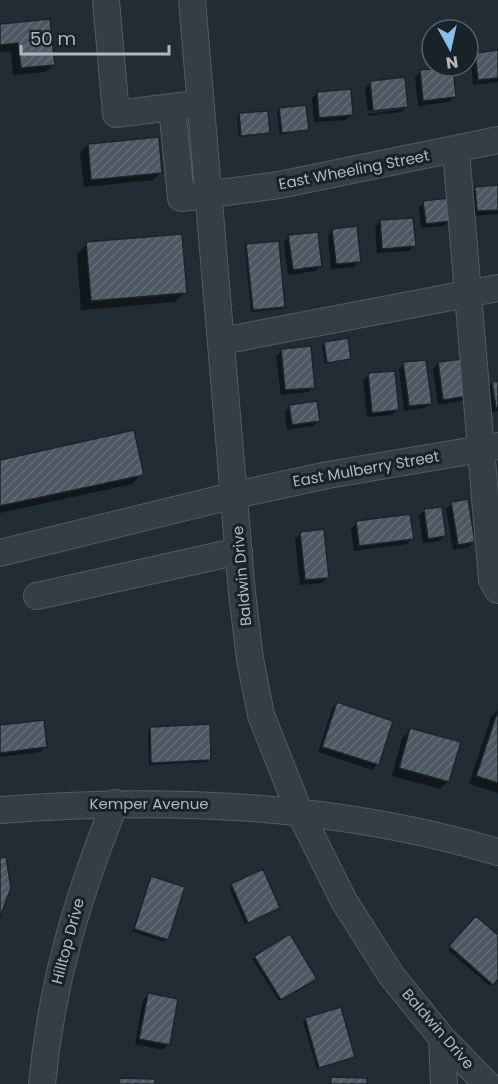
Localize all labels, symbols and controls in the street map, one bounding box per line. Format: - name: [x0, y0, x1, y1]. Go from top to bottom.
- scale bar: [21, 18, 170, 56]
- north arrow: [420, 18, 480, 78]
- text: 50 m: [30, 26, 76, 51]
- text: N: [444, 50, 460, 75]
- street label: East Wheeling Street: [277, 145, 431, 194]
- street label: East Mulberry Street: [291, 445, 441, 492]
- street label: Baldwin Drive: [227, 525, 256, 627]
- street label: Kemper Avenue: [89, 793, 209, 814]
- street label: Hilltop Drive: [46, 896, 89, 986]
- street label: Baldwin Drive: [398, 984, 479, 1073]

